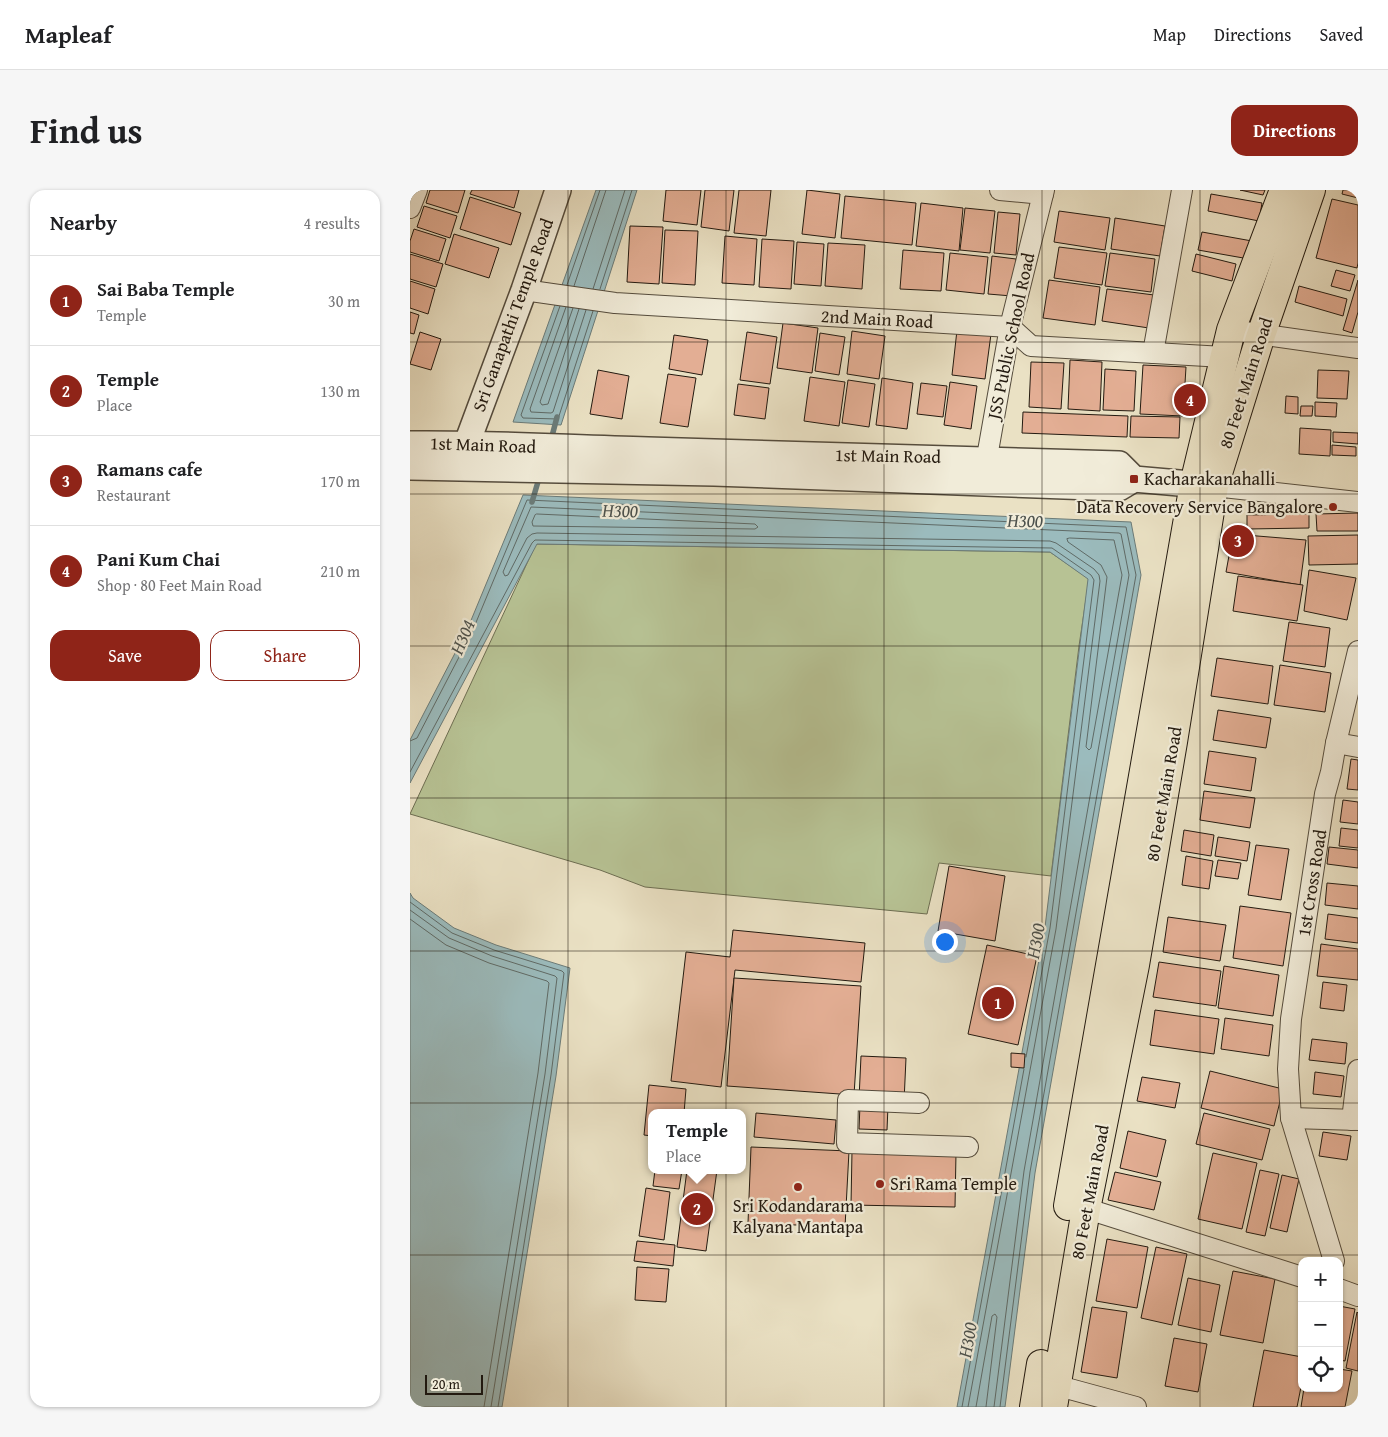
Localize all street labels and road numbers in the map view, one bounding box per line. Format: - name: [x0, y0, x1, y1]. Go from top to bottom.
- street label: Sri Ganapathi Temple Road: [465, 214, 560, 415]
- street label: JSS Public School Road: [979, 250, 1041, 424]
- street label: 2nd Main Road: [820, 302, 934, 335]
- street label: 80 Feet Main Road: [1212, 313, 1280, 452]
- street label: 1st Main Road: [429, 429, 537, 460]
- street label: 1st Main Road: [835, 441, 942, 470]
- street label: 80 Feet Main Road: [1138, 724, 1189, 864]
- street label: 1st Cross Road: [1290, 827, 1333, 938]
- street label: 80 Feet Main Road: [1063, 1122, 1116, 1262]

